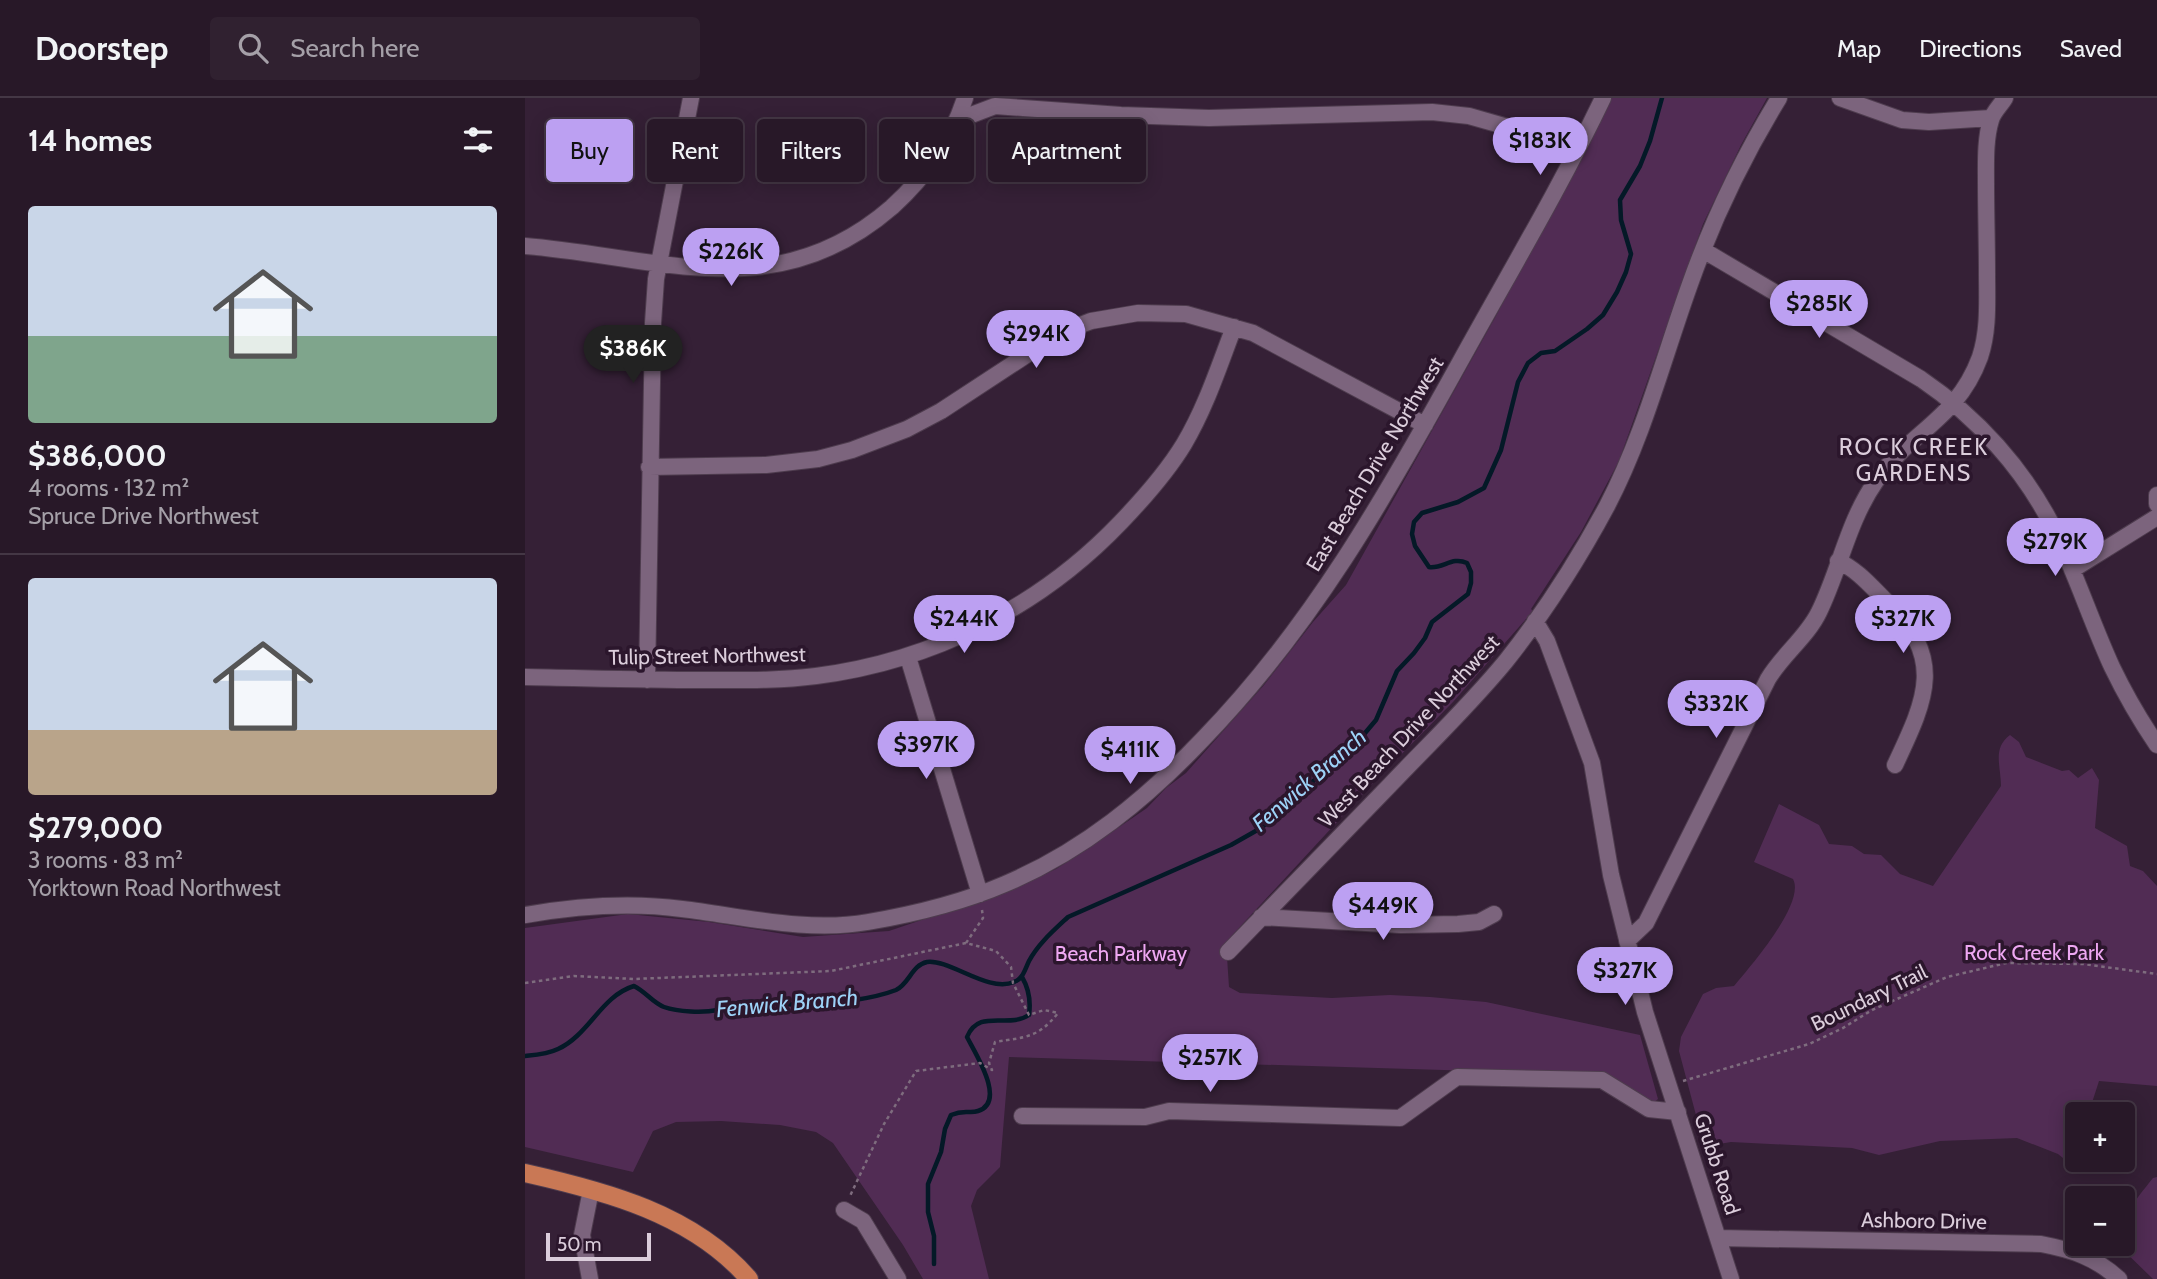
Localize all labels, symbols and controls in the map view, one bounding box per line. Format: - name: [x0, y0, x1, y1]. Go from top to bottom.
- search box: [210, 17, 700, 80]
- text: Doorstep: [35, 28, 168, 68]
- icon: search: [234, 29, 272, 67]
- text: Search here: [290, 32, 419, 64]
- text: Map: [1837, 34, 1881, 63]
- text: Directions: [1919, 34, 2022, 63]
- text: Saved: [2060, 34, 2122, 63]
- pin: $183K: [1491, 118, 1589, 177]
- chip: Buy: [546, 119, 633, 182]
- chip: Rent: [647, 119, 743, 182]
- chip: Filters: [757, 119, 865, 182]
- chip: New: [879, 119, 974, 182]
- chip: Apartment: [988, 119, 1146, 182]
- icon: filters: [459, 121, 497, 159]
- text: 14 homes: [28, 122, 152, 159]
- text: $183K: [1509, 126, 1571, 154]
- pin: $226K: [682, 228, 780, 288]
- text: $226K: [698, 237, 764, 265]
- icon: home: [200, 251, 326, 377]
- pin: $285K: [1770, 280, 1868, 340]
- text: $285K: [1786, 289, 1852, 317]
- pin: $294K: [987, 310, 1085, 370]
- text: $294K: [1002, 319, 1070, 347]
- pin: $386K: [584, 326, 682, 385]
- text: $386K: [600, 334, 666, 362]
- street label: East Beach Drive Northwest: [1301, 352, 1449, 575]
- district label: ROCK CREEK GARDENS: [1839, 433, 1989, 487]
- text: $386,000: [28, 437, 167, 474]
- text: 4 rooms · 132 m²: [28, 474, 189, 502]
- text: Spruce Drive Northwest: [28, 502, 259, 530]
- pin: $279K: [2006, 518, 2104, 578]
- text: $279K: [2023, 527, 2087, 555]
- pin: $244K: [915, 596, 1013, 655]
- pin: $327K: [1854, 596, 1952, 655]
- text: $244K: [930, 604, 998, 632]
- text: $327K: [1871, 604, 1935, 632]
- icon: home: [200, 623, 326, 749]
- street label: West Beach Drive Northwest: [1313, 629, 1504, 832]
- street label: Tulip Street Northwest: [608, 641, 806, 670]
- pin: $332K: [1667, 680, 1765, 740]
- text: $332K: [1684, 689, 1748, 717]
- pin: $397K: [877, 722, 975, 781]
- water label: Fenwick Branch: [1246, 723, 1372, 837]
- pin: $411K: [1081, 726, 1179, 786]
- text: $397K: [894, 730, 958, 758]
- text: $411K: [1101, 735, 1159, 763]
- text: $279,000: [28, 809, 163, 846]
- text: 3 rooms · 83 m²: [28, 846, 183, 874]
- text: Yorktown Road Northwest: [28, 874, 281, 902]
- pin: $449K: [1334, 882, 1432, 942]
- text: $449K: [1348, 891, 1418, 919]
- park label: Rock Creek Park: [1964, 940, 2105, 965]
- park label: Beach Parkway: [1055, 941, 1188, 966]
- pin: $327K: [1576, 948, 1674, 1007]
- text: $327K: [1593, 956, 1657, 984]
- street label: Boundary Trail: [1807, 959, 1931, 1036]
- water label: Fenwick Branch: [715, 983, 859, 1023]
- pin: $257K: [1161, 1034, 1259, 1094]
- text: $257K: [1178, 1043, 1242, 1071]
- map controls: [2065, 1102, 2135, 1256]
- button: +: [2065, 1102, 2135, 1172]
- street label: Grubb Road: [1689, 1110, 1746, 1218]
- button: −: [2065, 1186, 2135, 1256]
- street label: Ashboro Drive: [1861, 1207, 1987, 1234]
- scale bar: [546, 1230, 651, 1262]
- text: 50 m: [557, 1233, 601, 1256]

